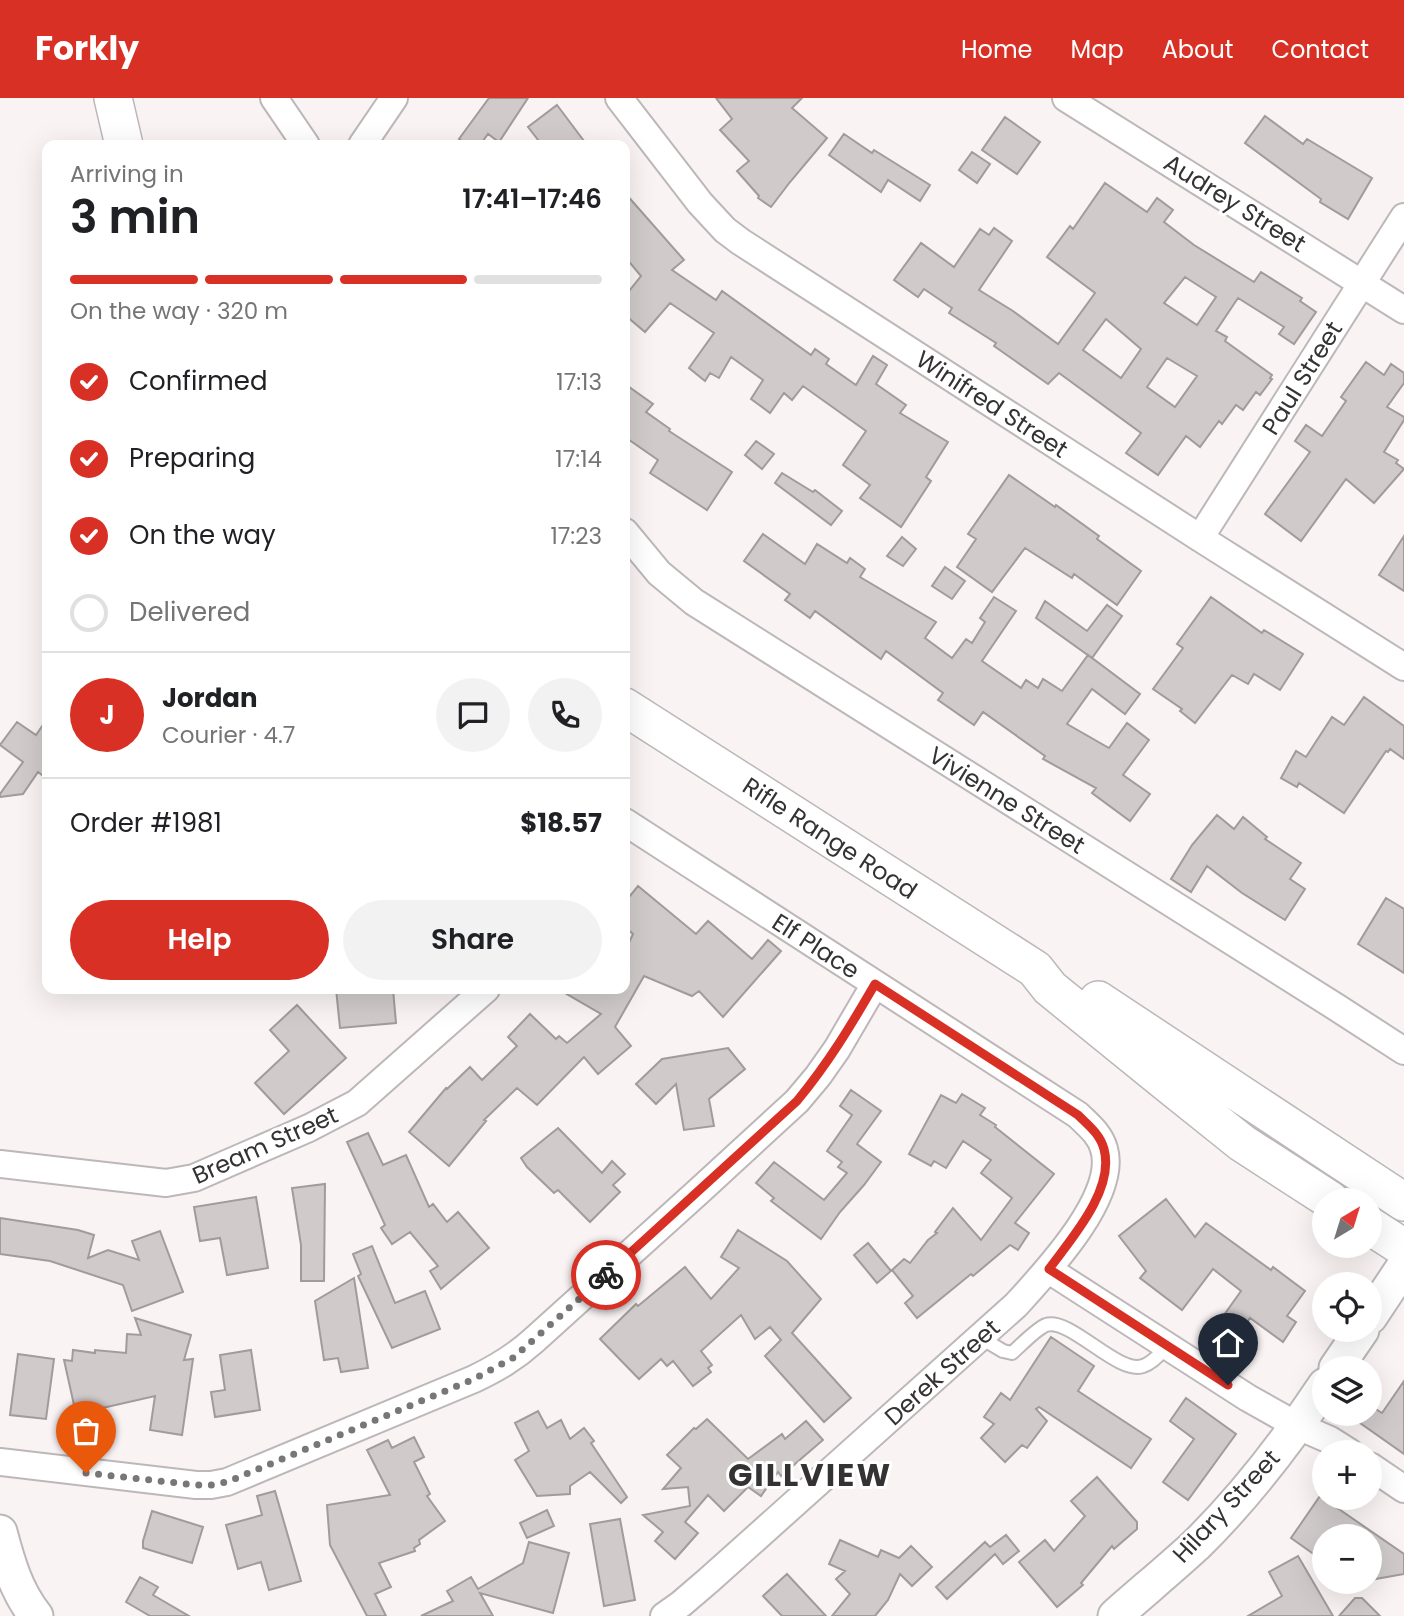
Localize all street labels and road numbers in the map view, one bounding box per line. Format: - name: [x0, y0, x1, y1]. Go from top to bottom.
- street label: Audrey Street: [1158, 146, 1312, 260]
- street label: Paul Street: [1254, 315, 1350, 441]
- street label: Winifred Street: [910, 342, 1074, 466]
- street label: Vivienne Street: [923, 739, 1091, 861]
- street label: Rifle Range Road: [736, 769, 924, 907]
- street label: Elf Place: [766, 905, 866, 987]
- street label: Bream Street: [187, 1098, 343, 1192]
- street label: Derek Street: [877, 1311, 1007, 1433]
- street label: Hilary Street: [1165, 1442, 1287, 1570]

